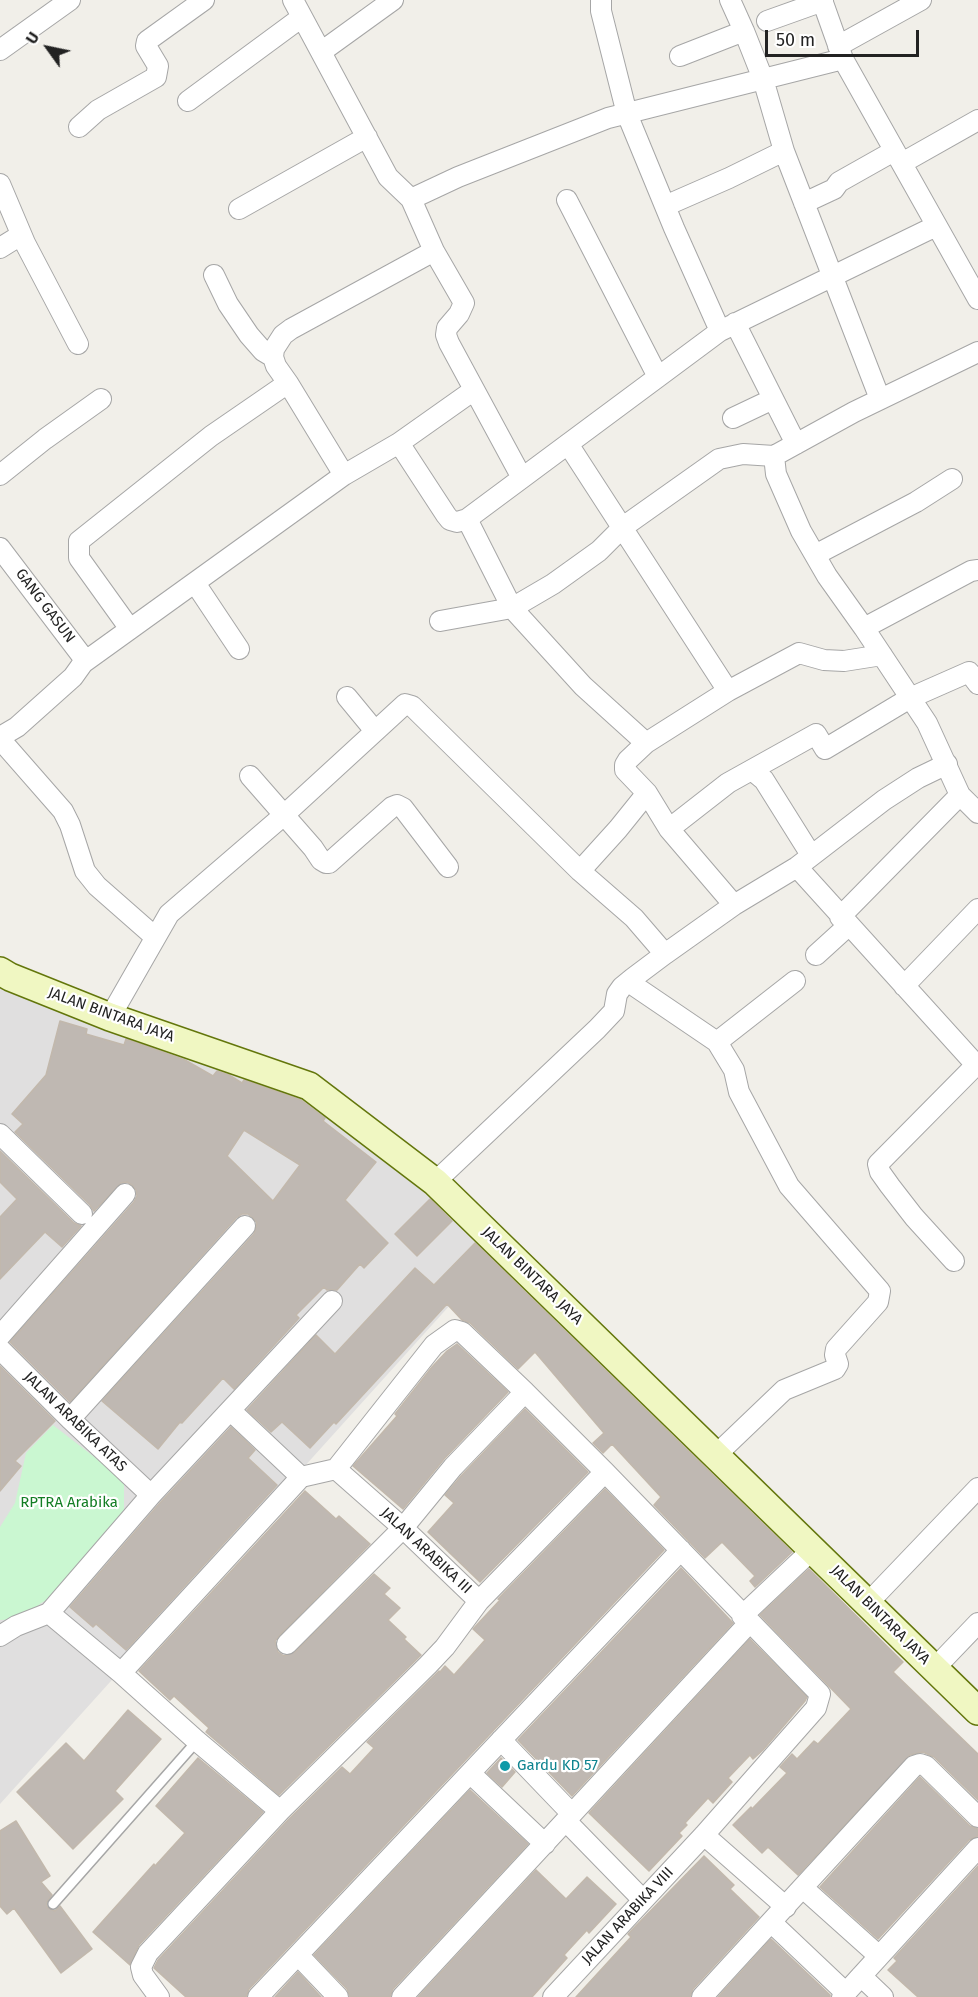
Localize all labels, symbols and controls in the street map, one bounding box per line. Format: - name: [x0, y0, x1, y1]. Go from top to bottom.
- north arrow: [18, 18, 78, 78]
- scale bar: [768, 18, 922, 56]
- text: U: [22, 28, 43, 47]
- text: 50 m: [776, 29, 815, 51]
- street label: GANG GASUN: [11, 565, 79, 647]
- street label: JALAN BINTARA JAYA: [45, 984, 177, 1046]
- street label: JALAN BINTARA JAYA: [478, 1223, 586, 1329]
- street label: JALAN ARABIKA ATAS: [20, 1368, 130, 1476]
- park label: RPTRA Arabika: [20, 1494, 118, 1512]
- street label: JALAN ARABIKA III: [377, 1504, 475, 1598]
- street label: JALAN BINTARA JAYA: [827, 1562, 933, 1668]
- place label: Gardu KD 57: [517, 1757, 598, 1775]
- marker: Gardu KD 57: [498, 1759, 512, 1773]
- street label: JALAN ARABIKA VIII: [578, 1864, 678, 1968]

